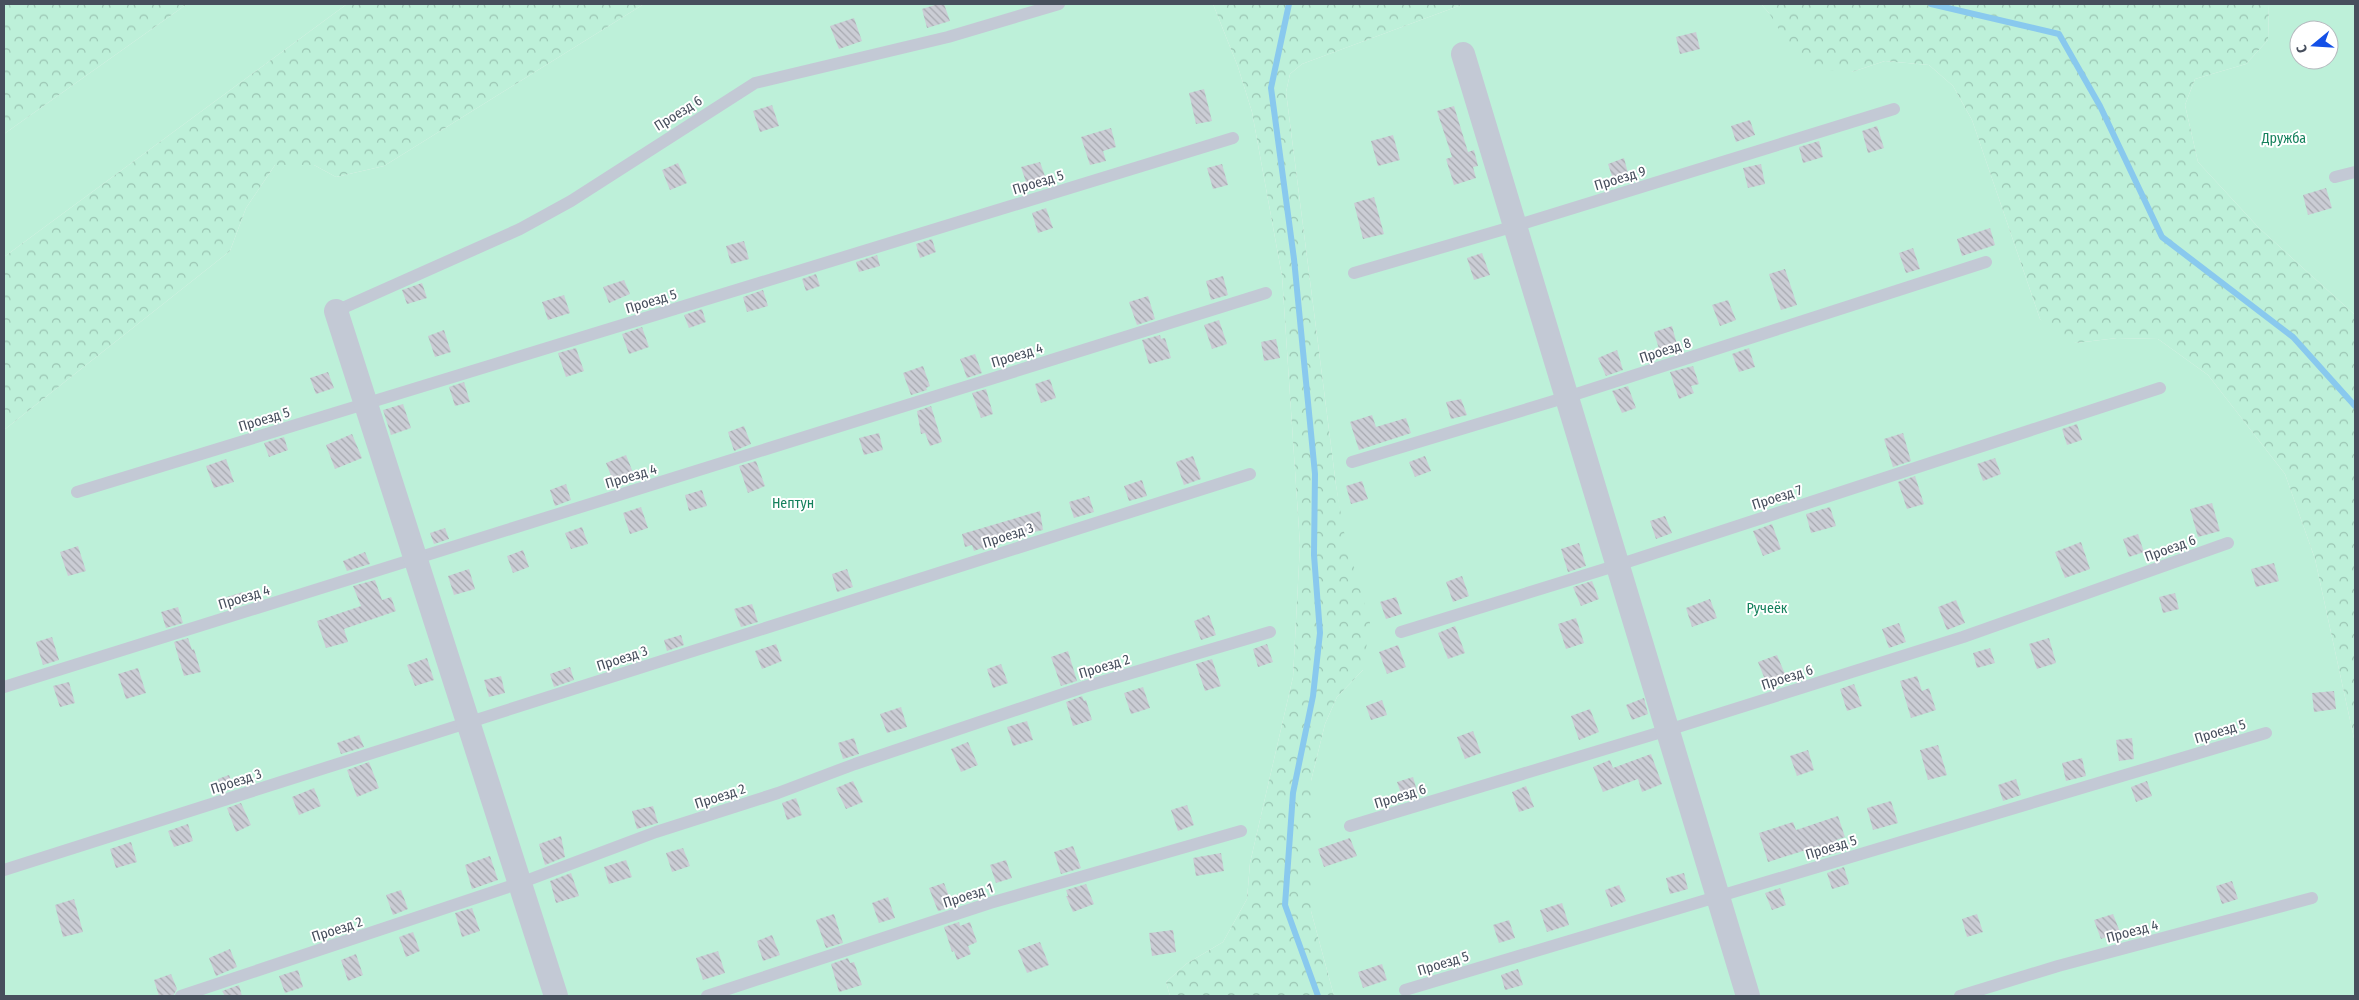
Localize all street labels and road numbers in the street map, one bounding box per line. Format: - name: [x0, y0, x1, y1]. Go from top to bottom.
- street label: Проезд 6: [651, 92, 705, 135]
- street label: Проезд 9: [1592, 163, 1648, 194]
- street label: Проезд 5: [1010, 167, 1066, 198]
- street label: Проезд 5: [623, 286, 679, 317]
- street label: Проезд 8: [1637, 334, 1693, 367]
- street label: Проезд 4: [989, 340, 1045, 371]
- street label: Проезд 5: [236, 404, 292, 435]
- street label: Проезд 4: [603, 461, 659, 492]
- street label: Проезд 7: [1750, 481, 1805, 514]
- street label: Проезд 3: [981, 519, 1036, 552]
- street label: Проезд 6: [2142, 531, 2198, 566]
- street label: Проезд 4: [216, 582, 272, 613]
- street label: Проезд 3: [595, 642, 650, 675]
- street label: Проезд 2: [1077, 651, 1132, 682]
- street label: Проезд 6: [1759, 661, 1815, 694]
- street label: Проезд 5: [2192, 716, 2248, 747]
- street label: Проезд 3: [209, 765, 264, 798]
- street label: Проезд 2: [693, 780, 748, 813]
- street label: Проезд 6: [1372, 781, 1428, 812]
- street label: Проезд 5: [1803, 832, 1859, 863]
- street label: Проезд 1: [941, 879, 995, 912]
- street label: Проезд 2: [310, 913, 365, 946]
- street label: Проезд 4: [2104, 916, 2160, 947]
- street label: Проезд 5: [1415, 948, 1471, 979]

